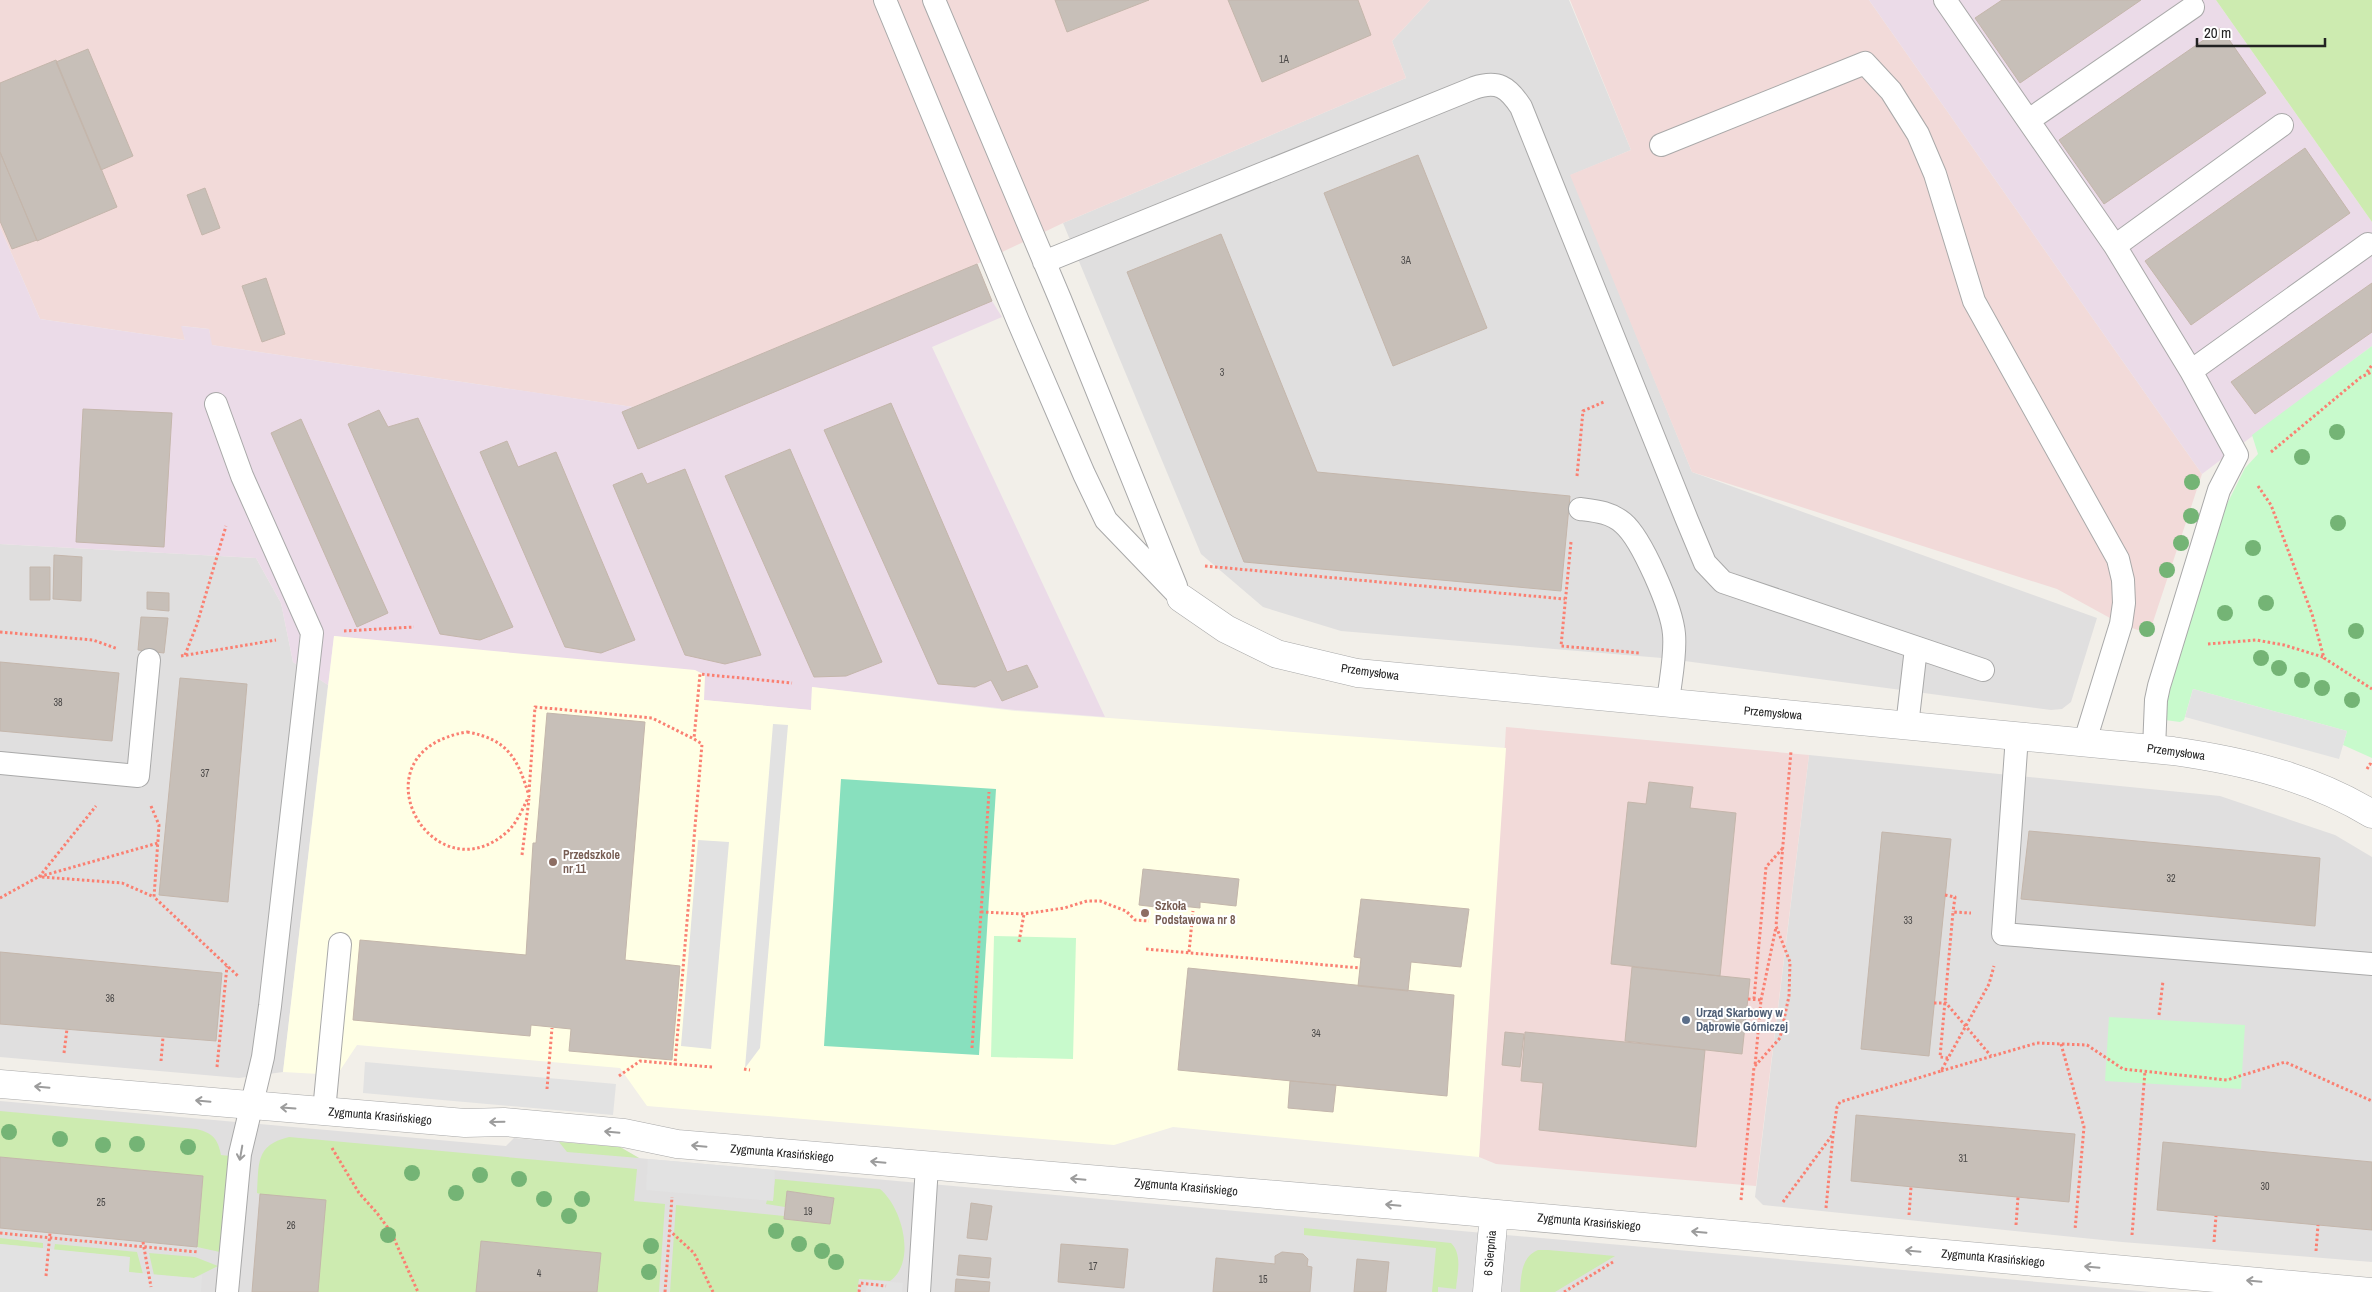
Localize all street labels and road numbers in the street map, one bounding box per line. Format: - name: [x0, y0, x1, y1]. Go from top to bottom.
- street label: Przemysłowa: [1340, 660, 1401, 684]
- street label: Przemysłowa: [1743, 702, 1803, 724]
- street label: Przemysłowa: [2146, 740, 2207, 764]
- street label: Zygmunta Krasińskiego: [328, 1104, 432, 1128]
- street label: Zygmunta Krasińskiego: [730, 1141, 834, 1165]
- street label: Zygmunta Krasińskiego: [1134, 1175, 1238, 1199]
- street label: Zygmunta Krasińskiego: [1537, 1210, 1641, 1234]
- street label: 6 Sierpnia: [1480, 1229, 1500, 1276]
- street label: Zygmunta Krasińskiego: [1941, 1246, 2045, 1270]

